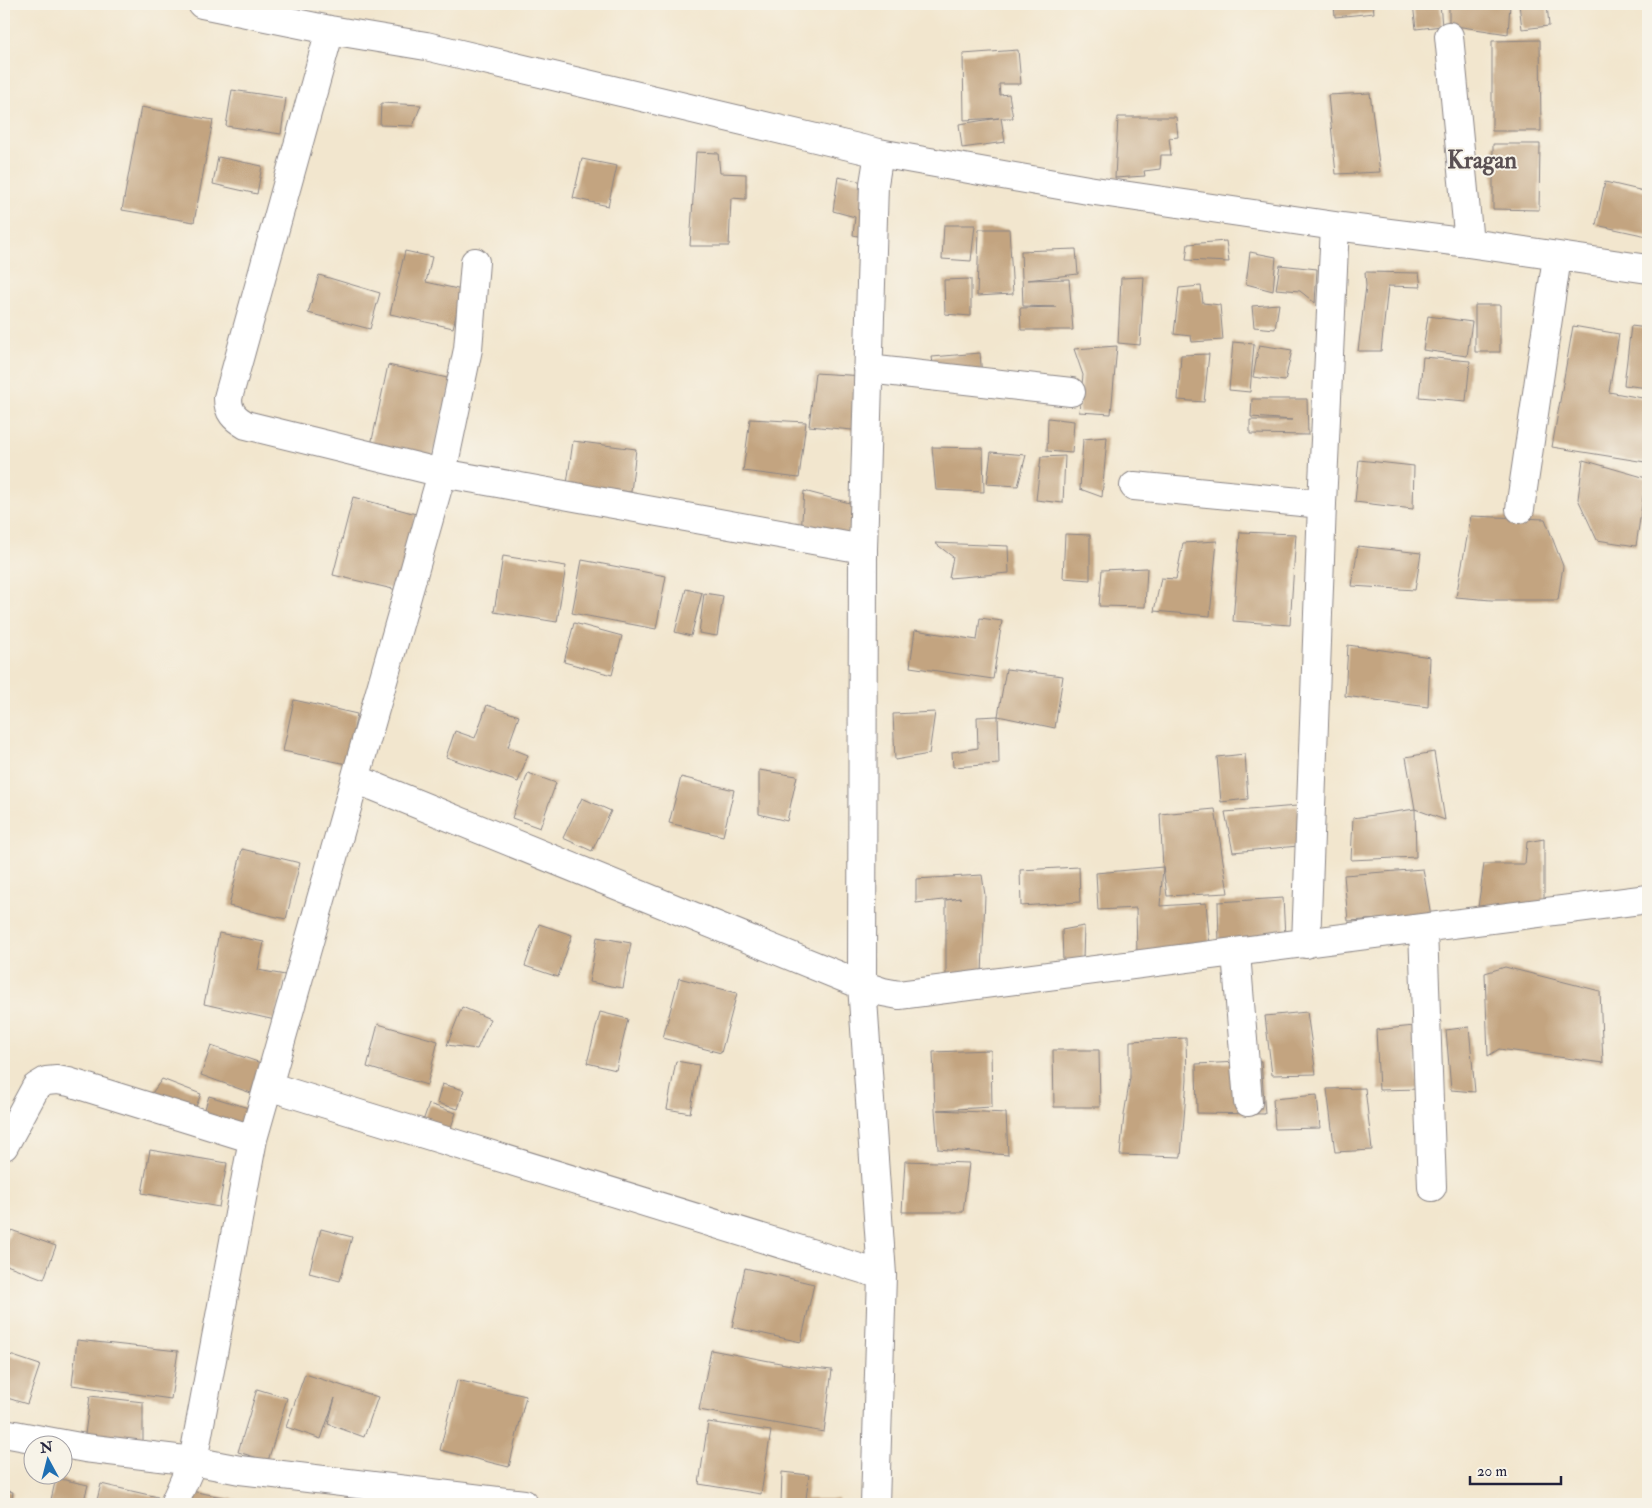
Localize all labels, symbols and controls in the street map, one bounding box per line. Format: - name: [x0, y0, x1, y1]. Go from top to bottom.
- district label: Kragan: [1447, 145, 1517, 176]
- north arrow: [22, 1436, 72, 1486]
- text: N: [38, 1438, 54, 1457]
- scale bar: [1470, 1453, 1561, 1485]
- text: 20 m: [1477, 1462, 1507, 1481]

